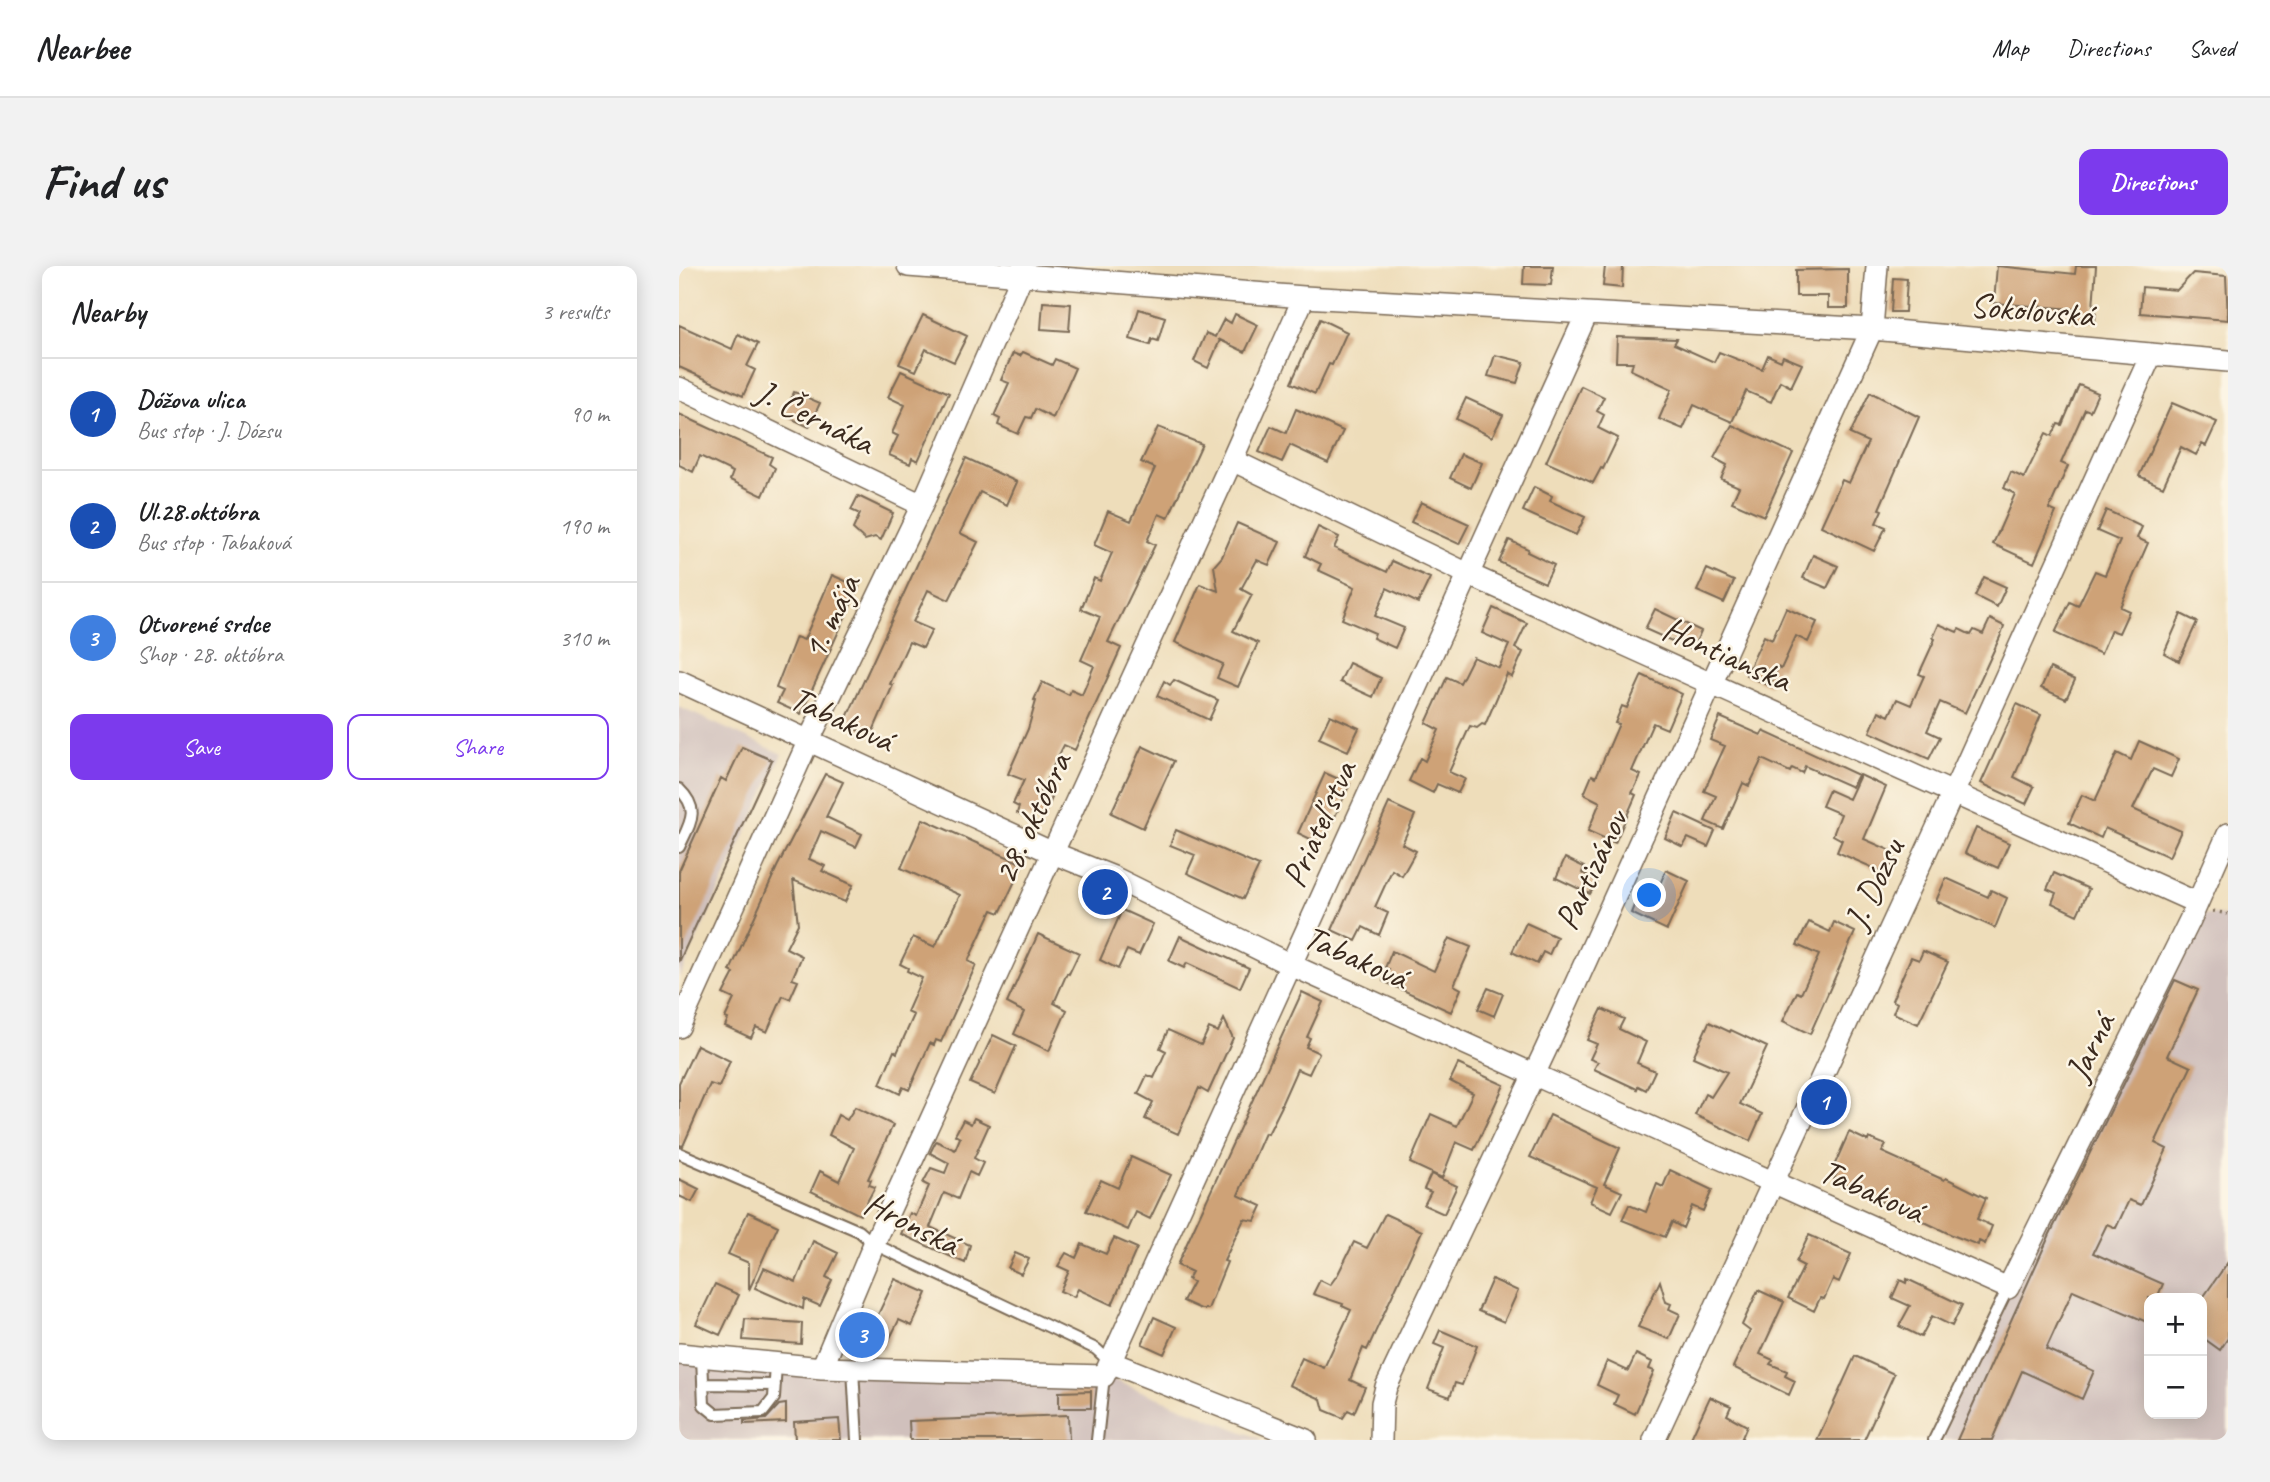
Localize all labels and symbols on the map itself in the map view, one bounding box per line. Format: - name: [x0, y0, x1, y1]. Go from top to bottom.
- street label: Sokolovská: [1968, 282, 2099, 338]
- street label: J. Černáka: [747, 368, 884, 466]
- street label: 1. mája: [791, 565, 872, 667]
- street label: Hontianska: [1656, 606, 1801, 703]
- street label: Tabaková: [783, 675, 904, 764]
- street label: 28. októbra: [982, 743, 1083, 891]
- street label: Priateľstva: [1271, 751, 1368, 894]
- street label: Partizánov: [1544, 801, 1639, 937]
- street label: J. Dózsu: [1833, 830, 1915, 938]
- pin: 2: [1082, 866, 1128, 918]
- your location: [1632, 878, 1666, 912]
- street label: Tabaková: [1297, 914, 1419, 1001]
- street label: Jarná: [2054, 1003, 2127, 1090]
- pin: 1: [1801, 1076, 1847, 1128]
- street label: Tabaková: [1813, 1148, 1935, 1235]
- street label: Hronská: [857, 1180, 970, 1268]
- pin: 3: [839, 1309, 885, 1361]

